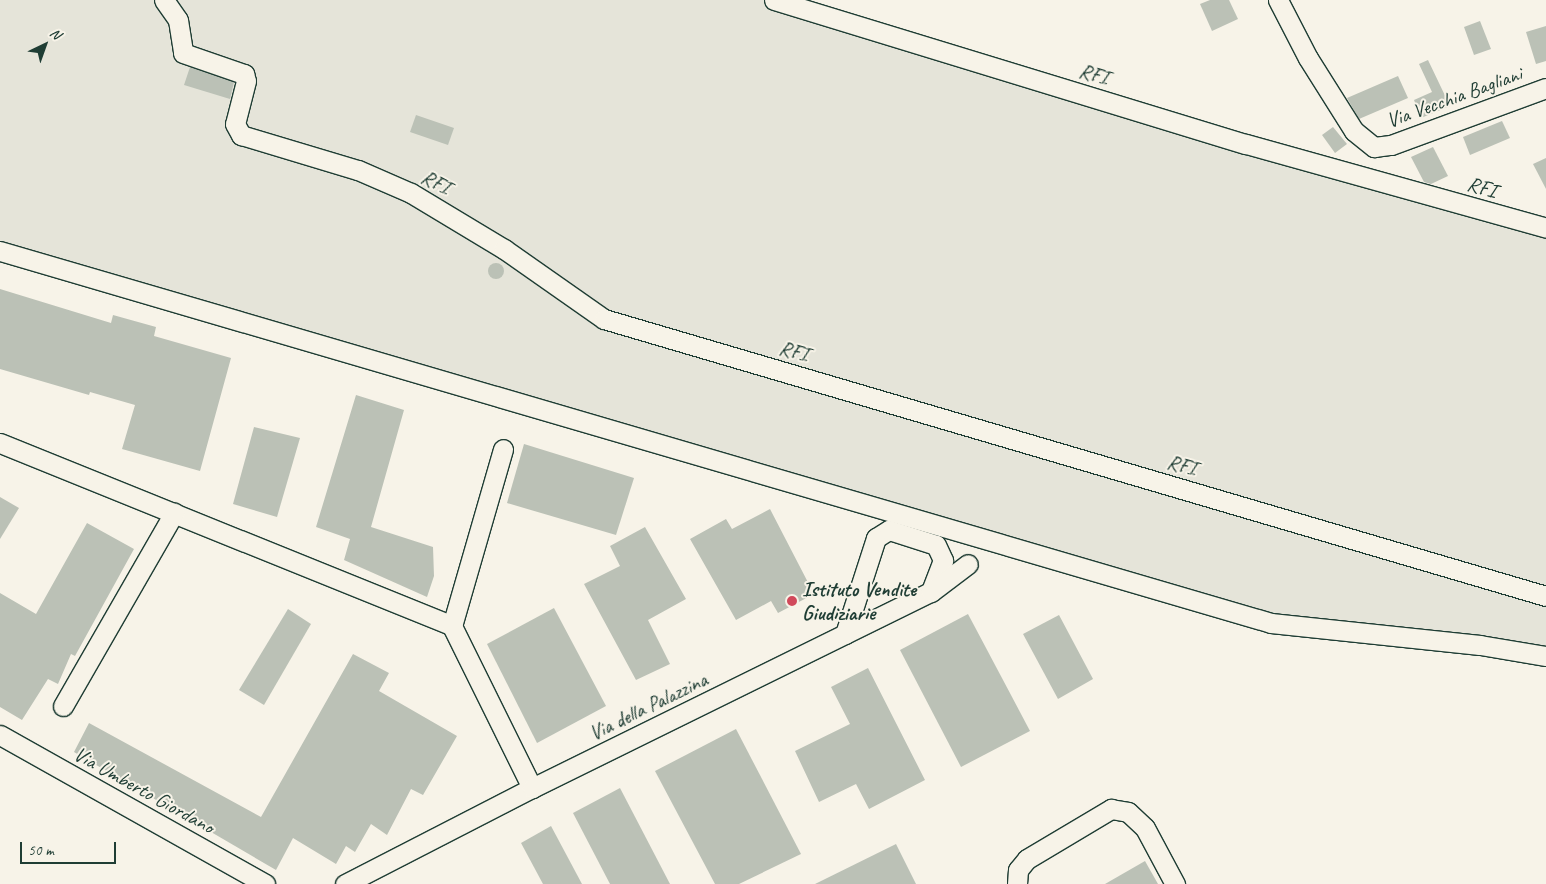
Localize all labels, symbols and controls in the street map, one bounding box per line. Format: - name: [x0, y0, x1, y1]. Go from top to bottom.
- north arrow: [20, 20, 70, 70]
- text: N: [46, 24, 64, 43]
- street label: RFI: [1076, 58, 1112, 90]
- street label: Via Vecchia Bagliani: [1382, 61, 1526, 133]
- street label: RFI: [417, 164, 455, 200]
- street label: RFI: [1464, 171, 1500, 203]
- street label: RFI: [776, 335, 812, 367]
- street label: RFI: [1164, 449, 1200, 481]
- place label: Istituto Vendite Giudiziarie: [802, 576, 916, 626]
- marker: Istituto Vendite Giudiziarie: [786, 595, 798, 607]
- street label: Via della Palazzina: [584, 666, 712, 746]
- street label: Via Umberto Giordano: [70, 741, 218, 839]
- scale bar: [22, 832, 119, 864]
- text: 50 m: [28, 841, 54, 860]

